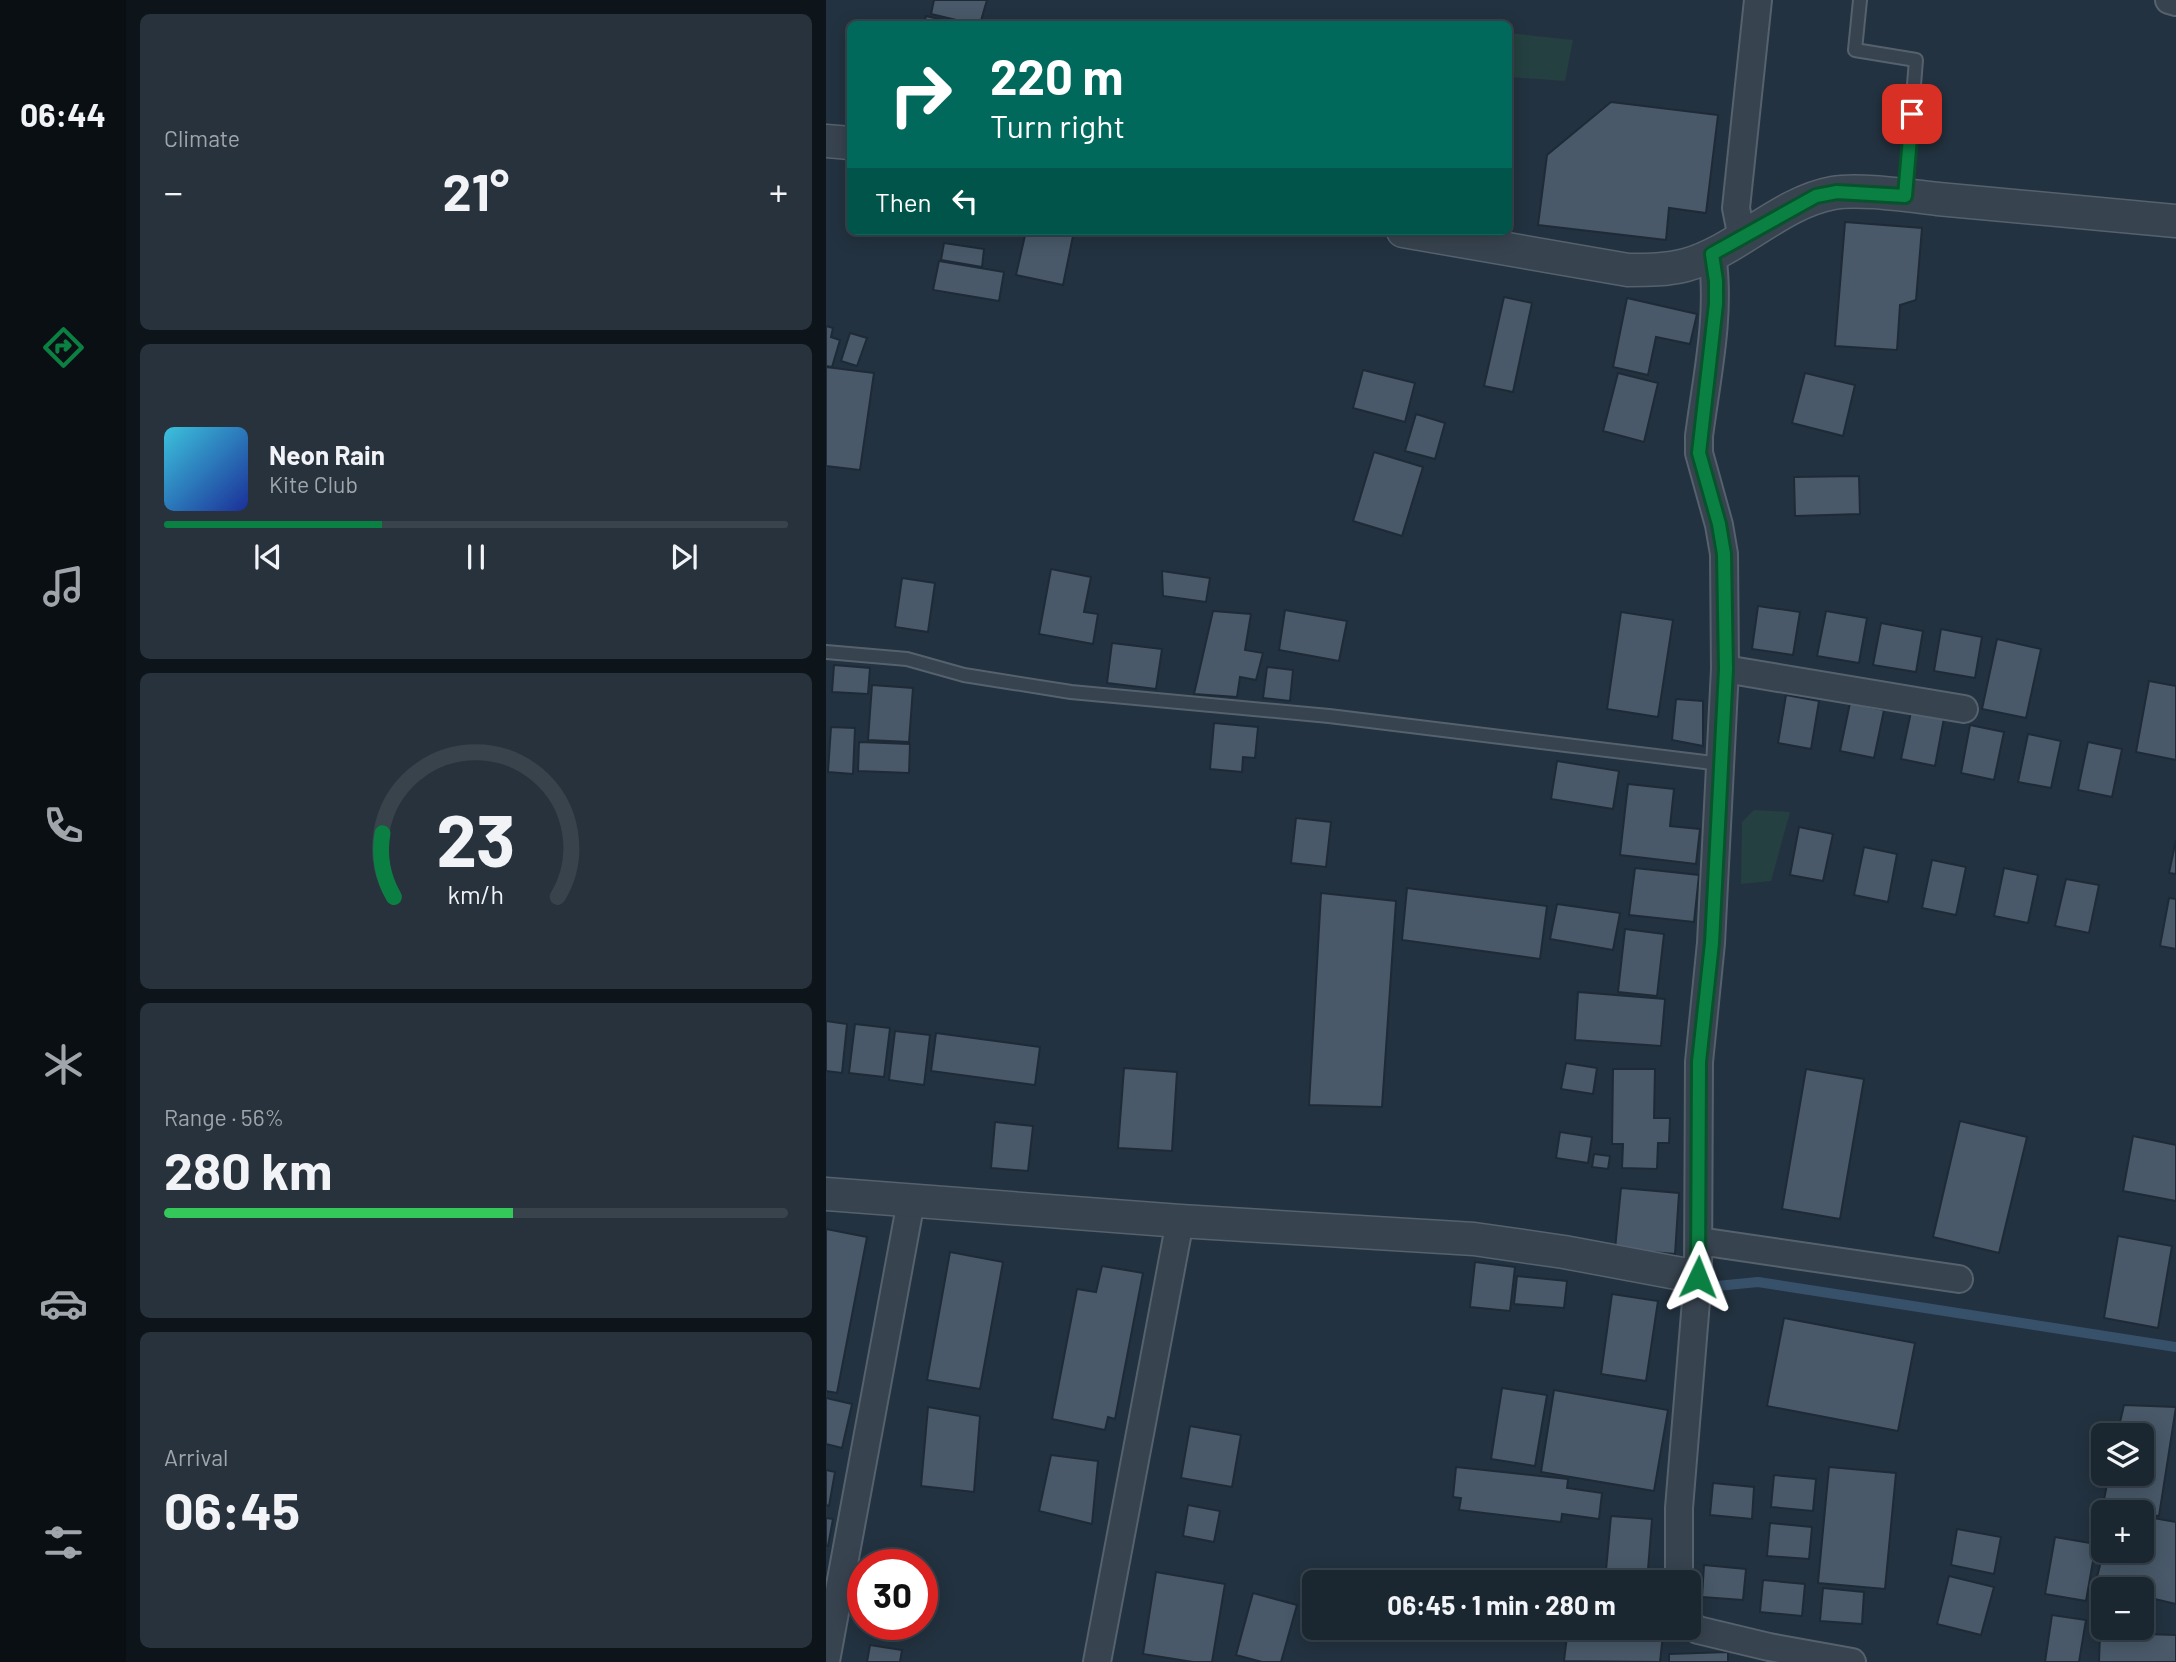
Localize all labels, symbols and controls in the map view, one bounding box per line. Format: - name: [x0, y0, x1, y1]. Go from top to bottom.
- text: 220 m: [990, 46, 1124, 105]
- icon: right: [875, 49, 966, 140]
- pin: [1882, 84, 1942, 144]
- text: 06:44: [20, 95, 106, 133]
- icon: arrive: [1893, 95, 1931, 133]
- text: Turn right: [990, 106, 1125, 144]
- text: Climate: [164, 124, 240, 152]
- text: 21°: [443, 159, 509, 221]
- text: −: [164, 168, 183, 214]
- text: +: [769, 168, 788, 214]
- icon: left: [946, 182, 984, 220]
- text: Then: [875, 186, 932, 217]
- icon: directions: [39, 323, 88, 372]
- text: Neon Rain: [269, 439, 385, 470]
- text: Kite Club: [269, 470, 358, 498]
- icon: previous: [249, 538, 287, 576]
- icon: pause: [457, 538, 495, 576]
- icon: next: [665, 538, 703, 576]
- icon: music: [39, 562, 88, 611]
- text: 23: [436, 794, 516, 882]
- icon: phone: [39, 801, 88, 850]
- text: km/h: [448, 879, 504, 909]
- icon: climate: [39, 1040, 88, 1089]
- text: Range · 56%: [164, 1103, 284, 1131]
- text: 280 km: [164, 1138, 332, 1200]
- position arrow: [1661, 1240, 1735, 1314]
- icon: car: [39, 1279, 88, 1328]
- map controls: [2091, 1423, 2154, 1640]
- button: layers: [2091, 1423, 2154, 1486]
- text: Arrival: [164, 1443, 228, 1471]
- text: 06:45: [164, 1478, 300, 1540]
- button: +: [2091, 1500, 2154, 1563]
- icon: filters: [39, 1518, 88, 1567]
- speed limit sign: 30: [847, 1549, 938, 1640]
- button: −: [2091, 1577, 2154, 1640]
- text: 06:45 · 1 min · 280 m: [1387, 1589, 1616, 1620]

